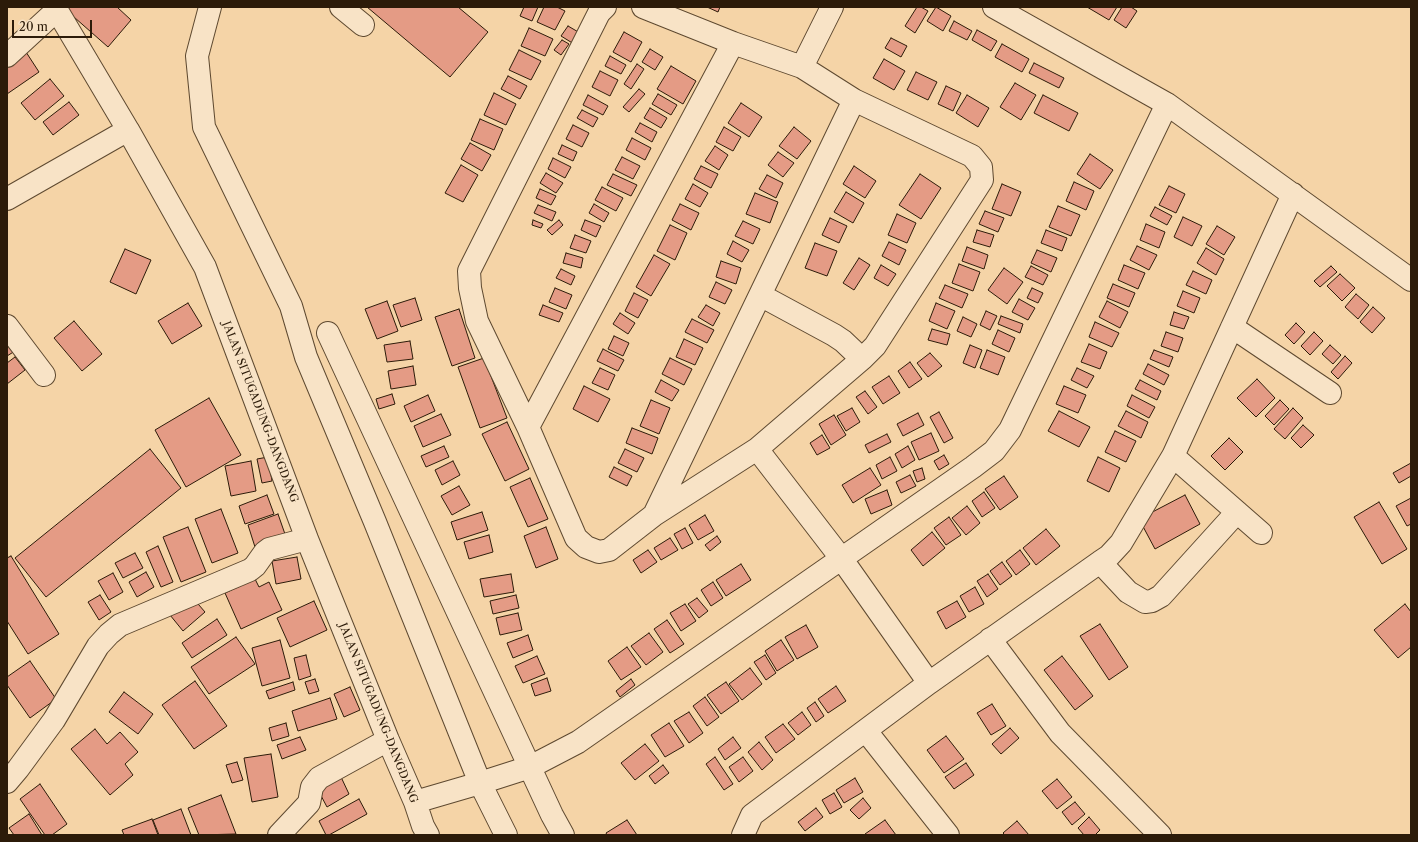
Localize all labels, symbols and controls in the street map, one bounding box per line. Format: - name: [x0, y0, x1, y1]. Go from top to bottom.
- scale bar: [14, 12, 94, 38]
- text: 20 m: [19, 19, 48, 34]
- street label: JALAN SITUGADUNG-DANGDANG: [219, 320, 301, 504]
- street label: JALAN SITUGADUNG-DANGDANG: [336, 621, 420, 805]

